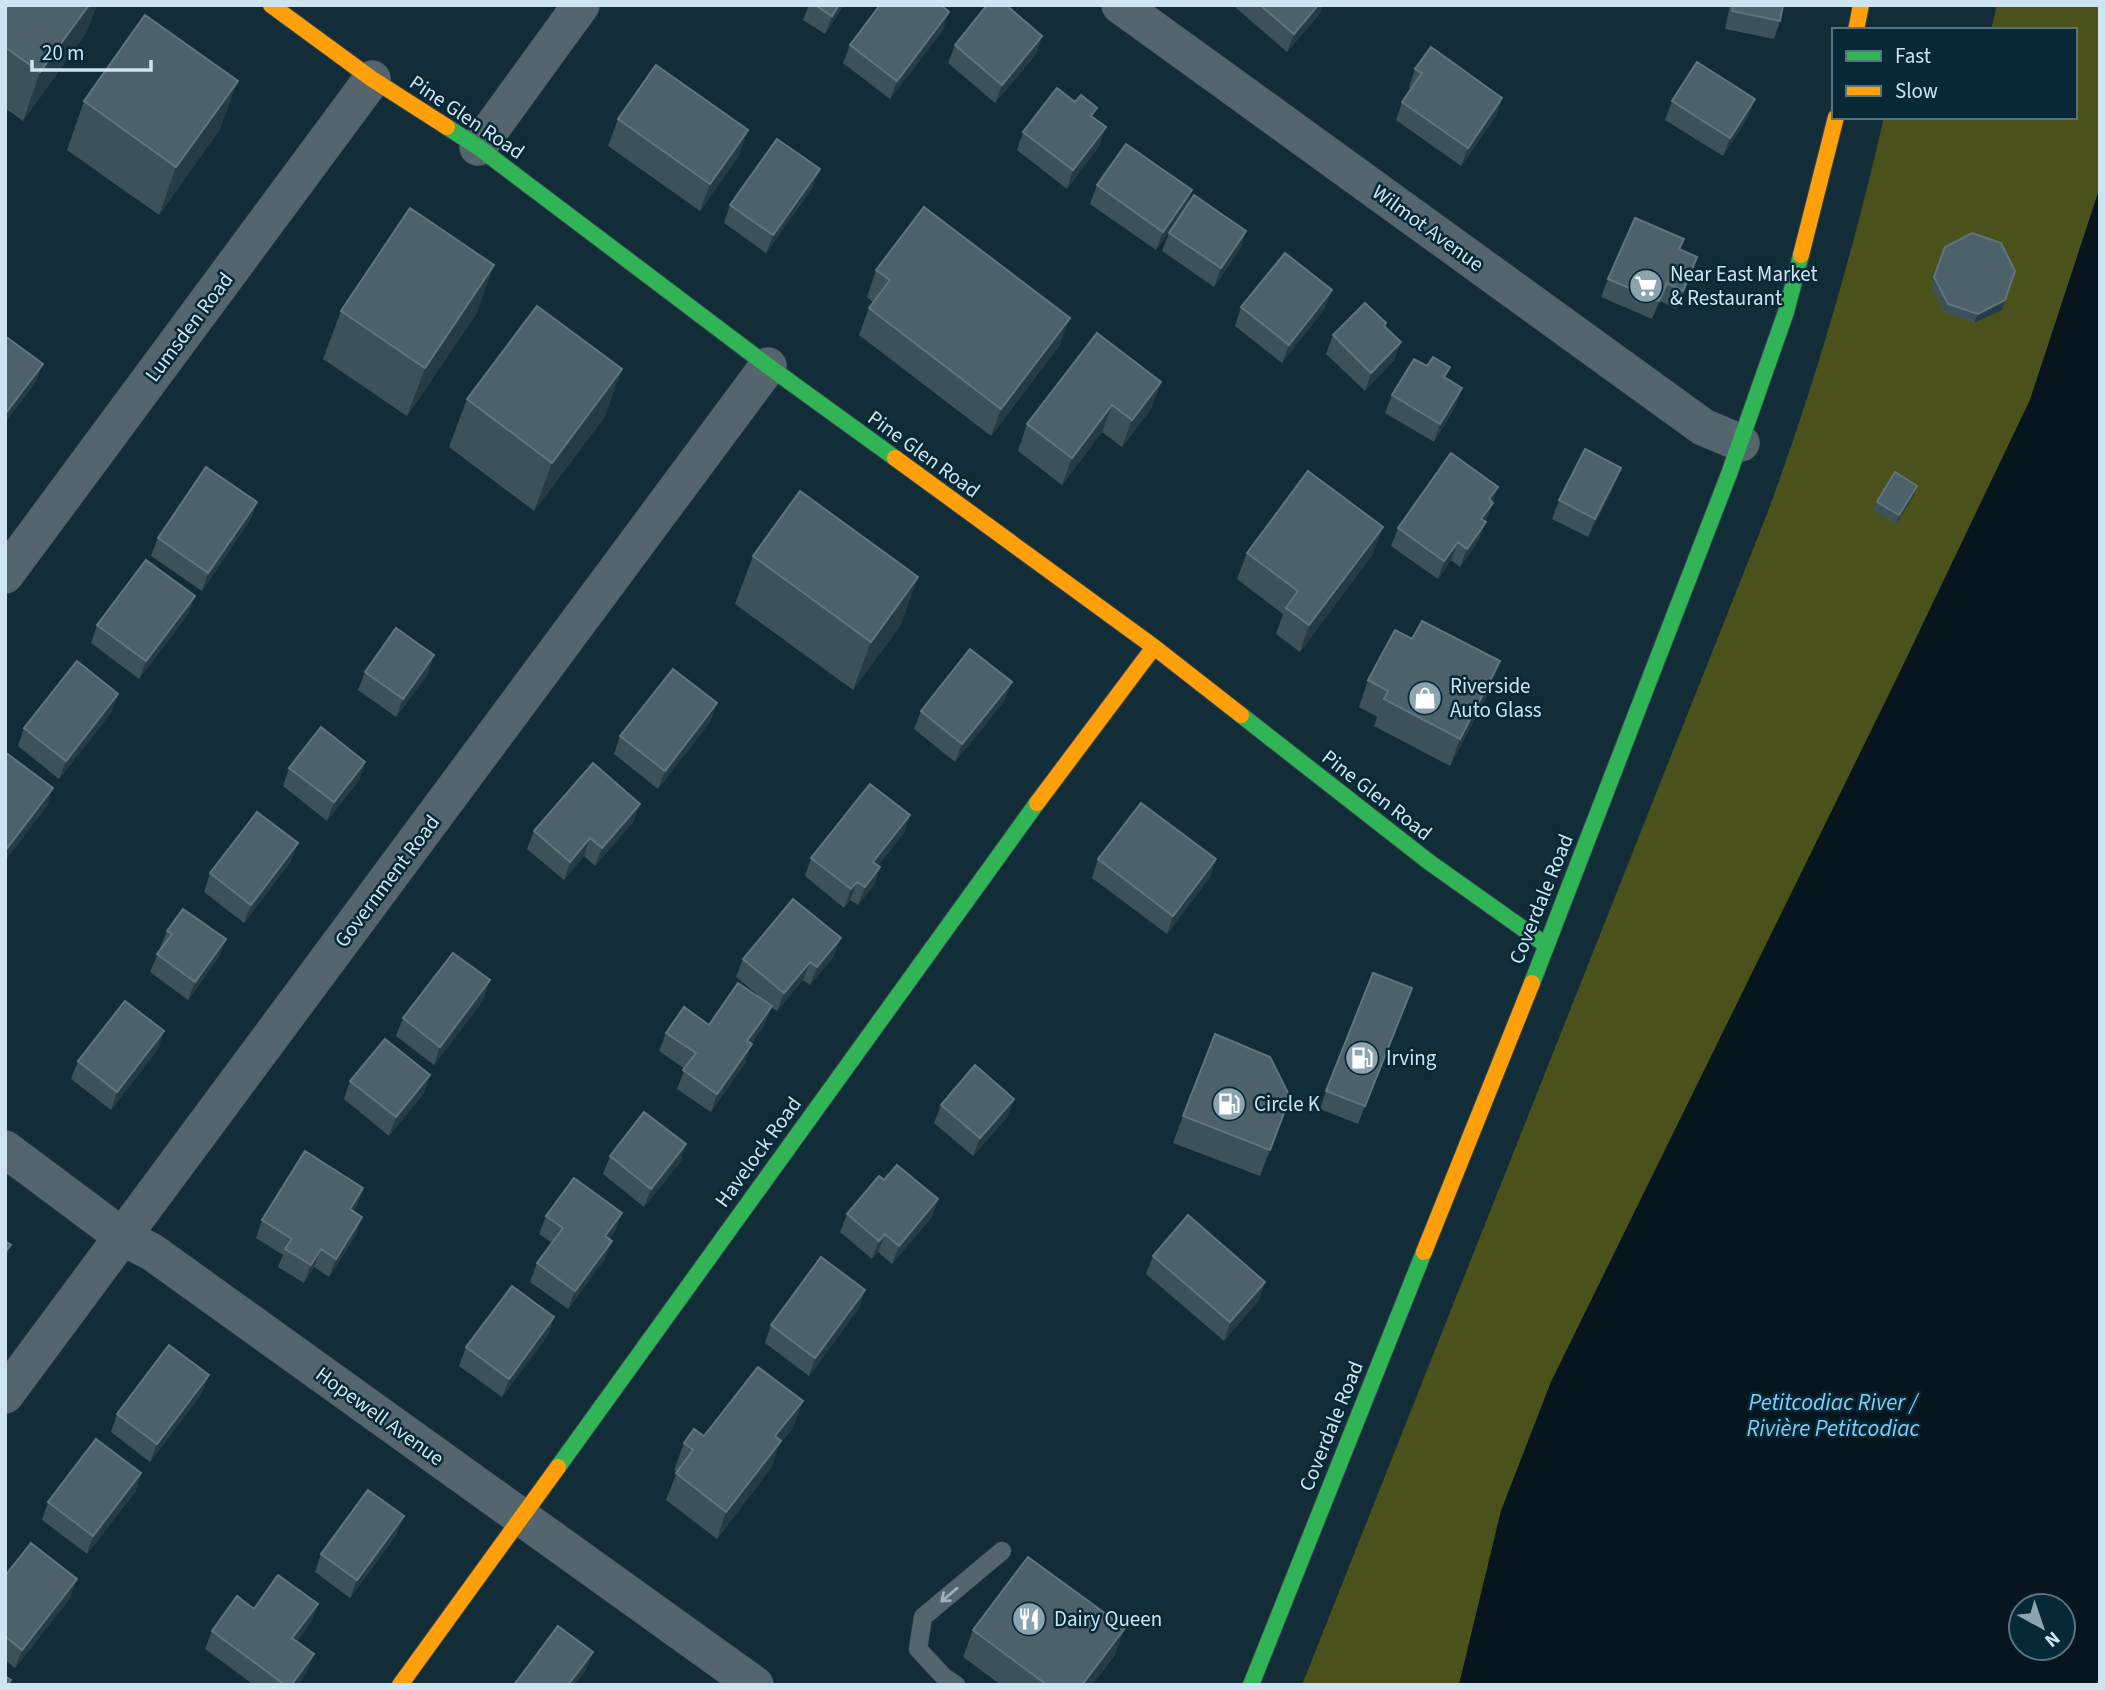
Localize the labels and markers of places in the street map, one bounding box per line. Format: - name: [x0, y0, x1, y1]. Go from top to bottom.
- place label: Near East Market & Restaurant: [1670, 259, 1818, 313]
- supermarket icon: Near East Market & Restaurant: [1627, 267, 1665, 305]
- place label: Riverside Auto Glass: [1450, 671, 1542, 725]
- shop icon: Riverside Auto Glass: [1406, 679, 1444, 717]
- fuel station icon: Irving: [1343, 1039, 1381, 1077]
- place label: Irving: [1386, 1043, 1437, 1073]
- fuel station icon: Circle K: [1210, 1085, 1248, 1123]
- place label: Circle K: [1254, 1089, 1321, 1119]
- restaurant icon: Dairy Queen: [1010, 1600, 1048, 1638]
- place label: Dairy Queen: [1054, 1604, 1162, 1634]

